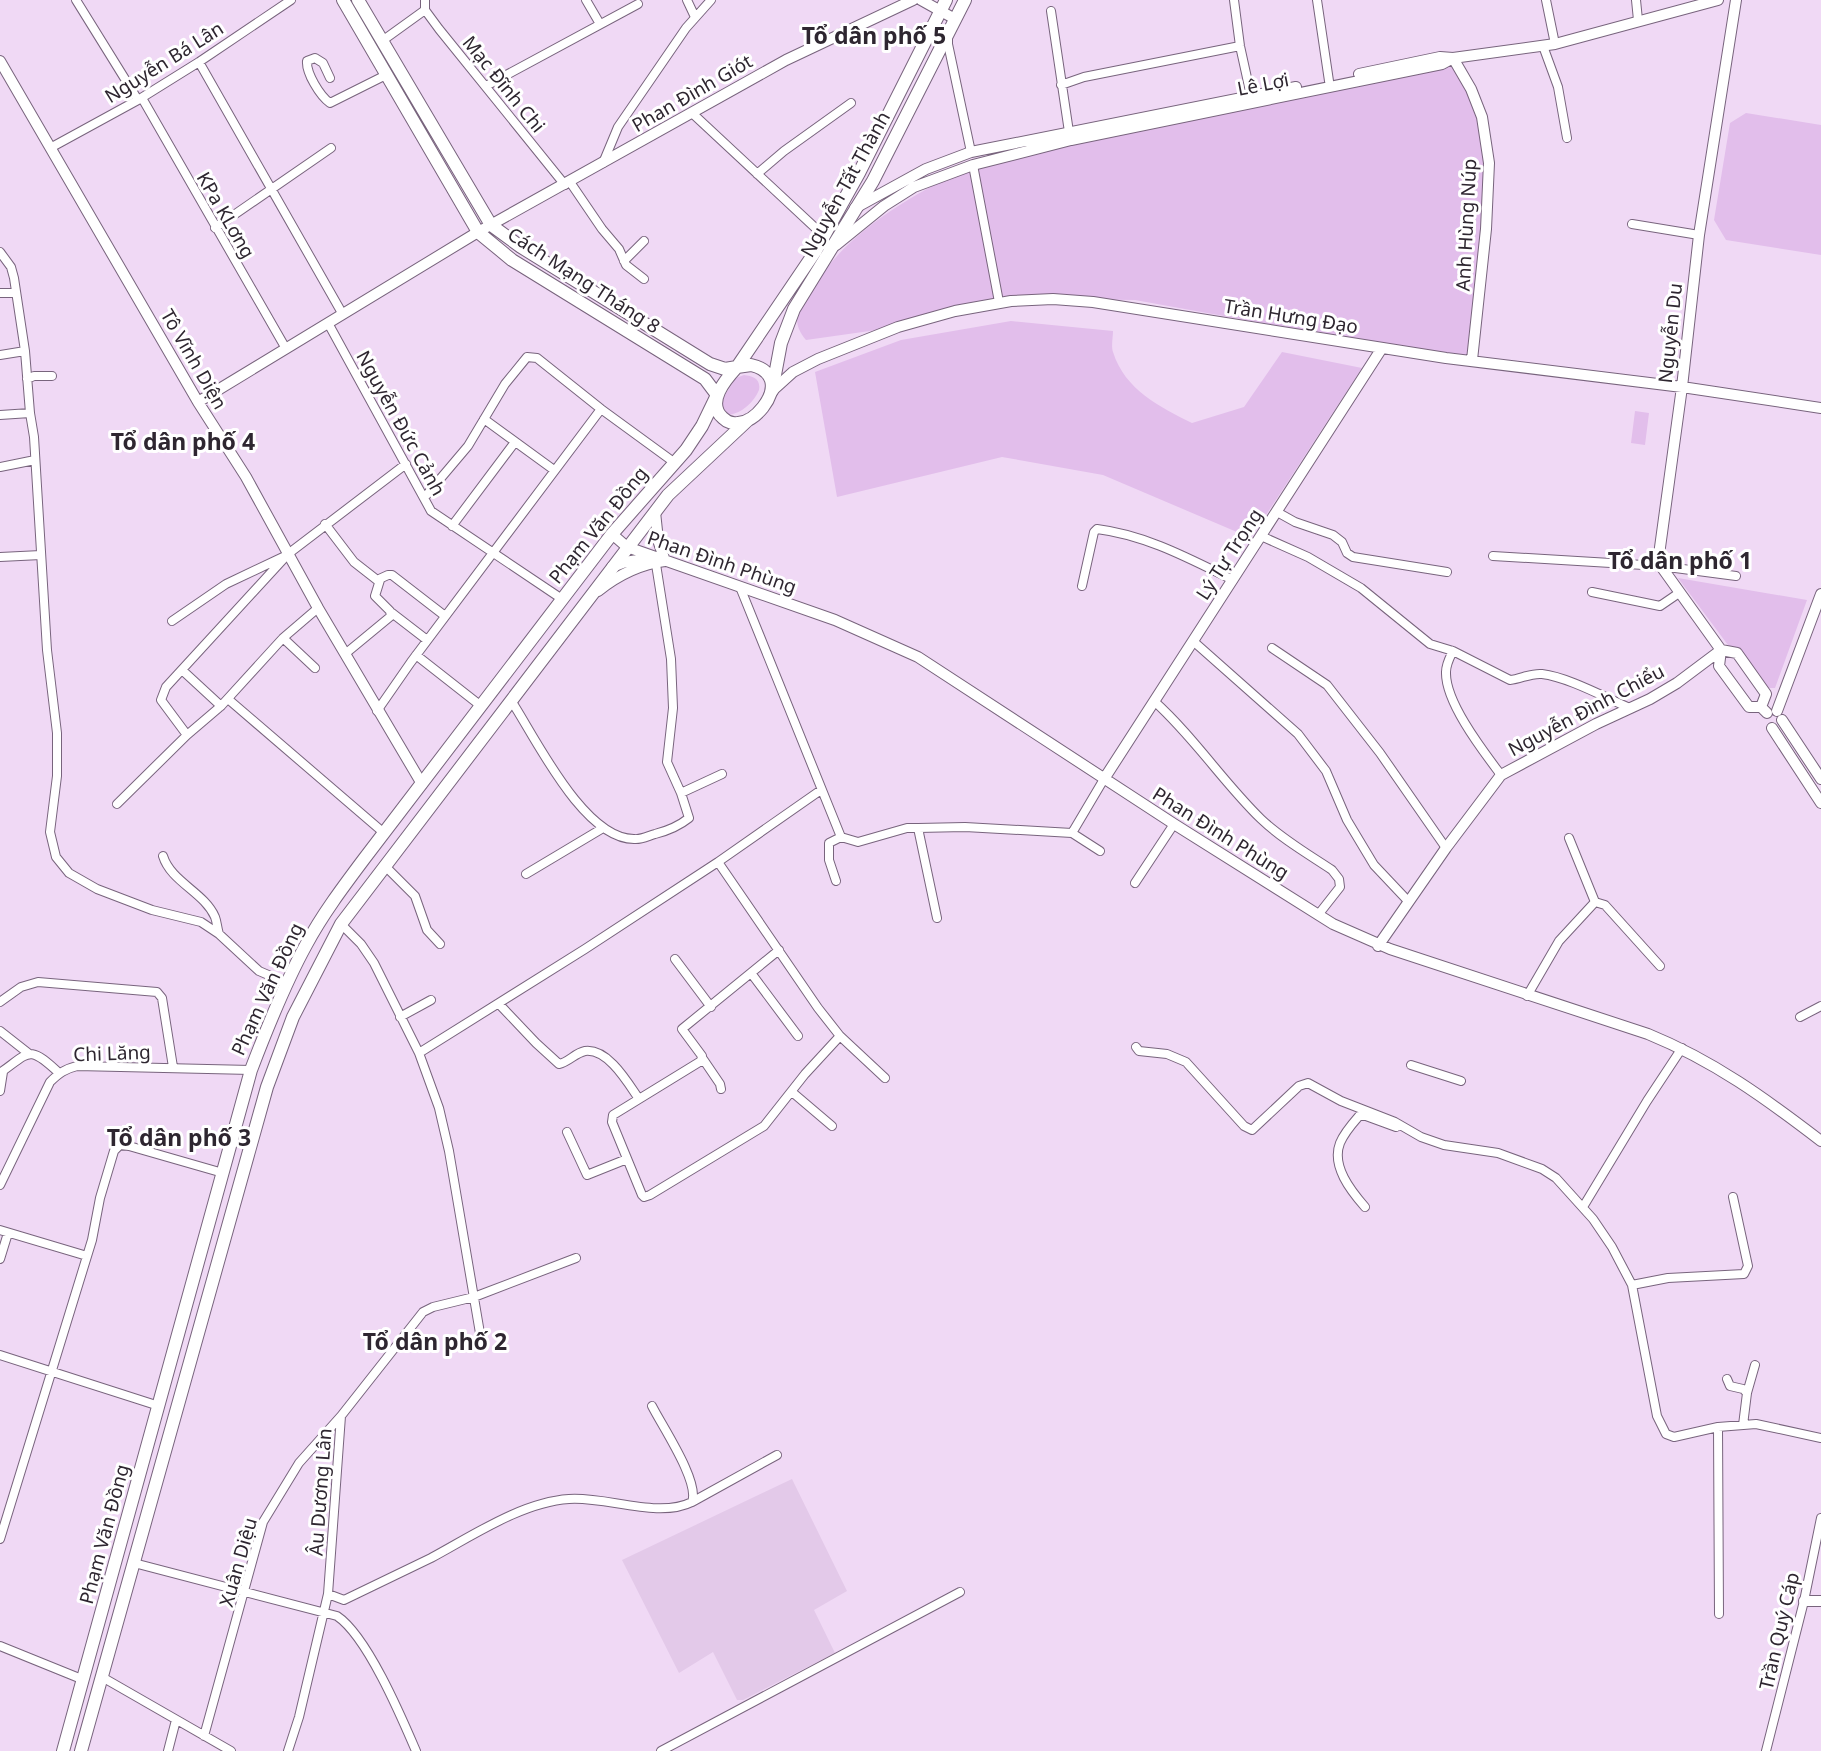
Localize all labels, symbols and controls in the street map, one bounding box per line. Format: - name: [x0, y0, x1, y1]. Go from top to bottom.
- street label: Nguyễn Bá Lân: [100, 15, 228, 109]
- district label: Tổ dân phố 5: [802, 19, 946, 51]
- street label: Mạc Đĩnh Chi: [457, 30, 551, 138]
- street label: Phan Đình Giót: [627, 48, 757, 138]
- street label: Lê Lợi: [1235, 66, 1291, 102]
- street label: Nguyễn Tất Thành: [794, 106, 896, 262]
- street label: Anh Hùng Núp: [1450, 158, 1482, 292]
- street label: KPa KLơng: [191, 167, 261, 263]
- street label: Cách Mạng Tháng 8: [503, 221, 665, 339]
- street label: Nguyễn Du: [1652, 282, 1688, 384]
- street label: Trần Hưng Đạo: [1222, 293, 1360, 339]
- street label: Tô Vĩnh Diện: [155, 304, 233, 414]
- street label: Nguyễn Đức Cảnh: [350, 346, 452, 500]
- district label: Tổ dân phố 4: [111, 425, 255, 457]
- street label: Phạm Văn Đồng: [543, 461, 653, 589]
- street label: Lý Tự Trọng: [1190, 503, 1268, 605]
- street label: Phan Đình Phùng: [644, 524, 800, 600]
- district label: Tổ dân phố 1: [1608, 544, 1752, 576]
- street label: Nguyễn Đình Chiểu: [1503, 658, 1669, 762]
- street label: Phan Đình Phùng: [1148, 781, 1294, 885]
- street label: Phạm Văn Đồng: [225, 918, 309, 1060]
- street label: Chi Lăng: [73, 1039, 151, 1067]
- district label: Tổ dân phố 3: [107, 1121, 251, 1153]
- district label: Tổ dân phố 2: [363, 1325, 507, 1357]
- street label: Âu Dương Lân: [303, 1427, 337, 1557]
- street label: Phạm Văn Đồng: [73, 1461, 135, 1607]
- street label: Xuân Diệu: [213, 1514, 263, 1610]
- street label: Trần Quý Cáp: [1753, 1570, 1805, 1692]

